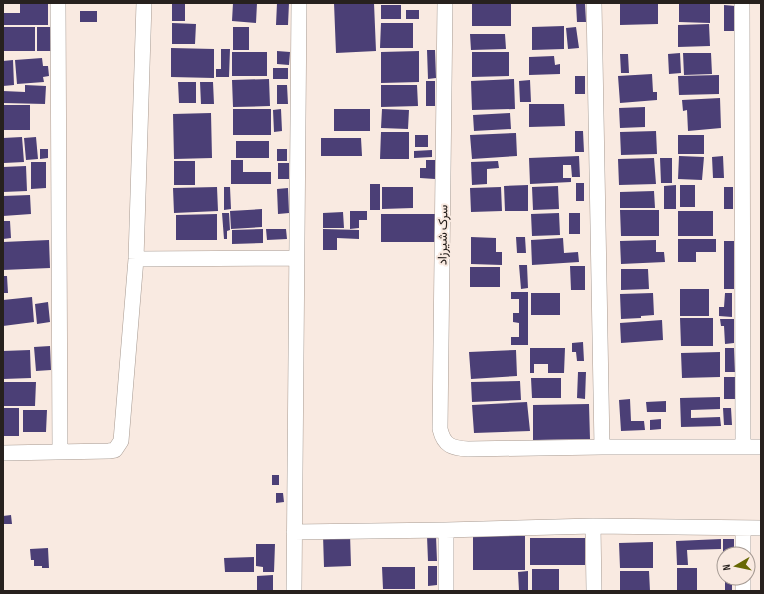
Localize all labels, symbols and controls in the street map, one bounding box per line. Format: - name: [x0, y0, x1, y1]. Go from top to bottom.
- street label: سرک شیرزاد: [434, 205, 452, 265]
- north arrow: [716, 546, 756, 586]
- text: N: [720, 563, 733, 571]

